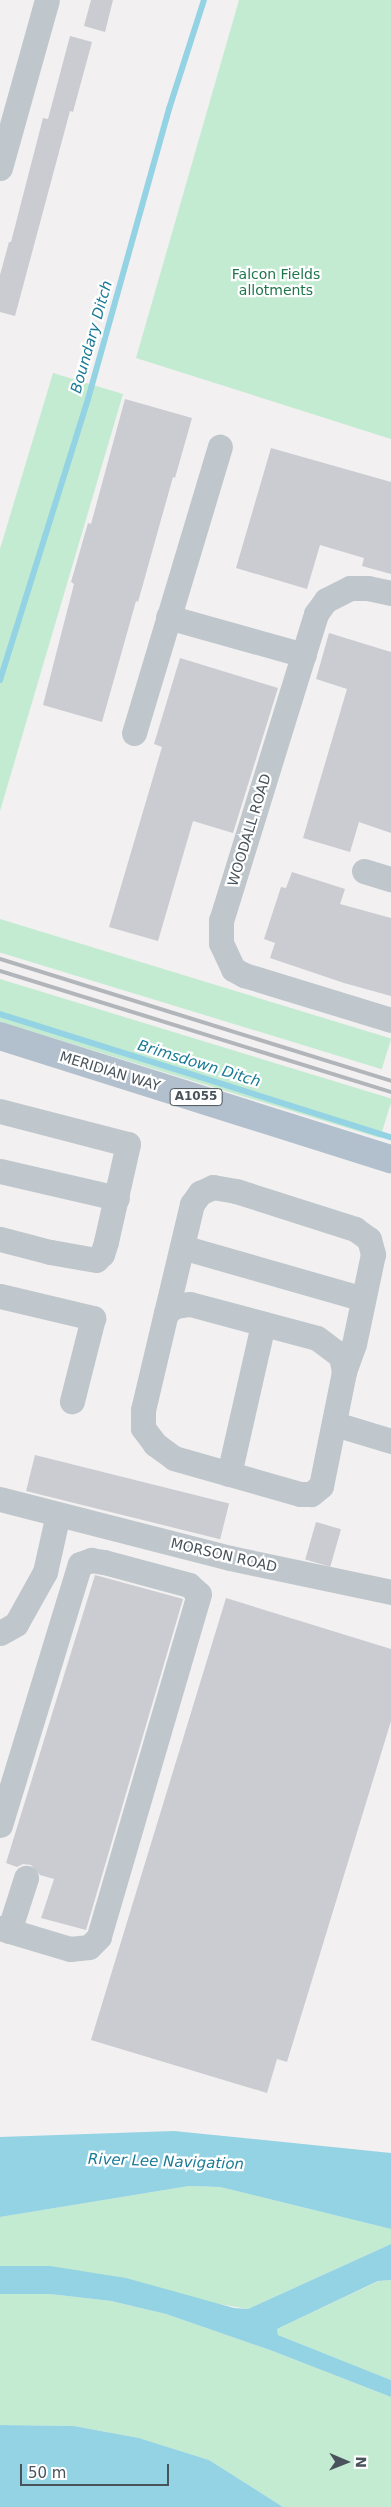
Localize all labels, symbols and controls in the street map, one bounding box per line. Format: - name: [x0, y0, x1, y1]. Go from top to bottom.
- park label: Falcon Fields allotments: [232, 266, 320, 298]
- water label: Boundary Ditch: [67, 279, 117, 395]
- street label: WOODALL ROAD: [224, 772, 274, 888]
- water label: Brimsdown Ditch: [135, 1037, 263, 1091]
- street label: MERIDIAN WAY: [58, 1048, 162, 1094]
- road number: A1055: [168, 1088, 224, 1106]
- street label: MORSON ROAD: [169, 1535, 279, 1575]
- water label: River Lee Navigation: [88, 2150, 244, 2174]
- north arrow: [321, 2437, 371, 2487]
- scale bar: [22, 2454, 171, 2486]
- text: N: [353, 2456, 369, 2468]
- text: 50 m: [28, 2464, 66, 2482]

